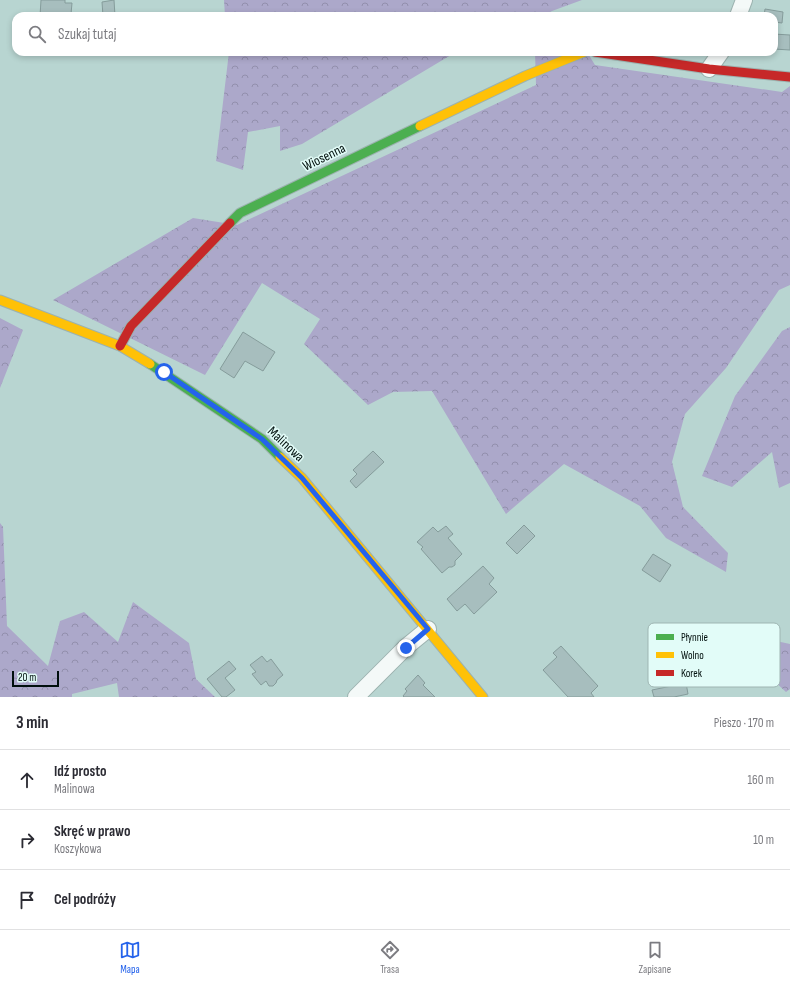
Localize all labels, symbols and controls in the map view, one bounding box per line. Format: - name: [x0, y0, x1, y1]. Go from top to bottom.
- search box: [12, 12, 778, 56]
- icon: search: [26, 23, 48, 45]
- text: Szukaj tutaj: [58, 25, 116, 44]
- street label: Wiosenna: [300, 139, 348, 175]
- route start: [155, 363, 173, 381]
- street label: Malinowa: [264, 423, 308, 465]
- legend: [648, 623, 780, 687]
- text: Płynnie: [681, 631, 708, 644]
- route end: [397, 639, 415, 657]
- text: Wolno: [681, 649, 704, 662]
- text: Korek: [681, 667, 703, 680]
- scale bar: [12, 669, 59, 688]
- text: 20 m: [18, 671, 36, 684]
- text: 3 min: [16, 713, 49, 733]
- text: Pieszo · 170 m: [714, 715, 774, 731]
- text: Idź prosto: [54, 762, 107, 781]
- icon: ahead: [16, 769, 38, 791]
- text: 160 m: [748, 772, 774, 788]
- text: Malinowa: [54, 781, 95, 797]
- text: Skręć w prawo: [54, 822, 131, 841]
- icon: right: [16, 829, 38, 851]
- text: 10 m: [753, 832, 774, 848]
- text: Koszykowa: [54, 841, 102, 857]
- icon: arrive: [16, 889, 38, 911]
- text: Cel podróży: [54, 890, 116, 909]
- tab: Mapa: [119, 939, 141, 976]
- tab: Trasa: [379, 939, 401, 976]
- tab: Zapisane: [639, 939, 671, 976]

